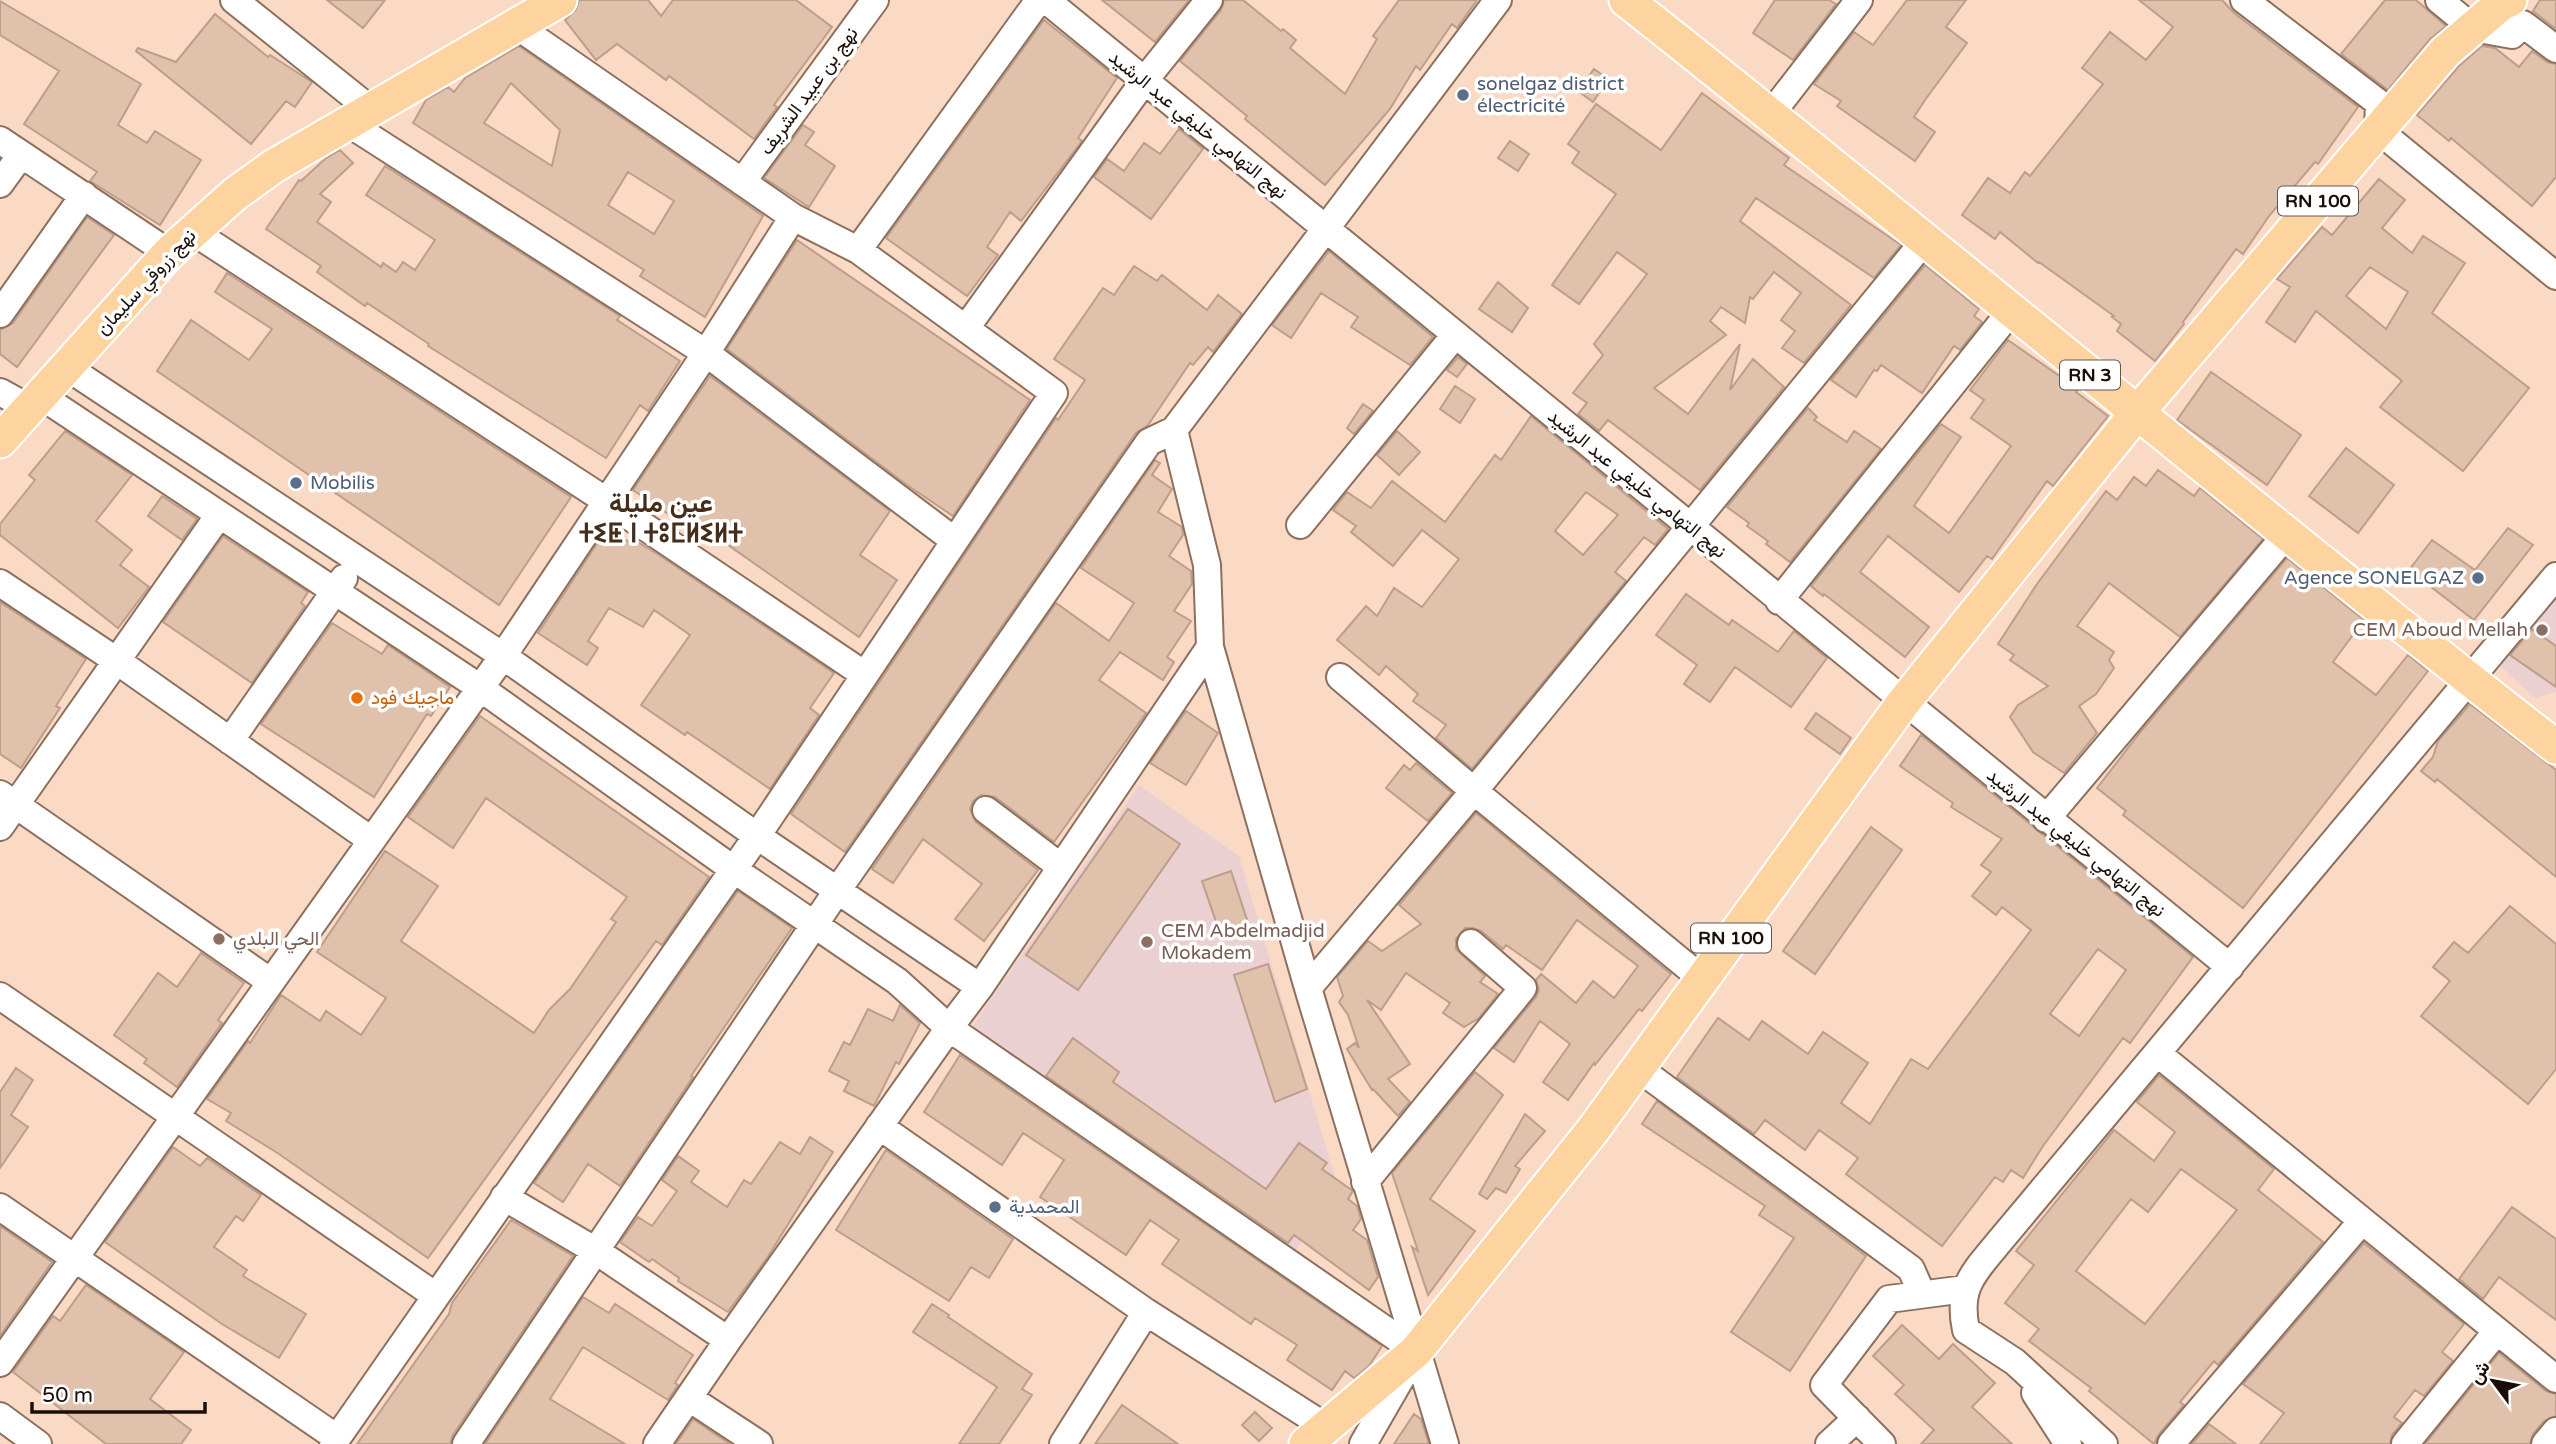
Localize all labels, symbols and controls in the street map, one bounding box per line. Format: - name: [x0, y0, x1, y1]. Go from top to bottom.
- street label: نهج بن عبيد الشريف: [755, 23, 864, 160]
- street label: نهج التهامي خليفي عبد الرشيد: [1102, 46, 1292, 207]
- place label: sonelgaz district électricité: [1477, 73, 1624, 117]
- marker: sonelgaz district électricité: [1455, 87, 1471, 103]
- road number: RN 100: [2278, 186, 2358, 216]
- street label: نهج زروقي سليمان: [91, 225, 203, 342]
- road number: RN 3: [2060, 360, 2120, 390]
- street label: نهج التهامي خليفي عبد الرشيد: [1541, 405, 1731, 566]
- place label: Mobilis: [310, 472, 375, 494]
- marker: Mobilis: [288, 475, 304, 491]
- district label: عين مليلة ⵜⵉⵟ ⵏ ⵜⵓⵎⵍⵉⵍⵜ: [579, 488, 744, 549]
- place label: Agence SONELGAZ: [2284, 567, 2464, 589]
- marker: Agence SONELGAZ: [2470, 570, 2486, 586]
- place label: CEM Aboud Mellah: [2353, 619, 2528, 641]
- marker: CEM Aboud Mellah: [2534, 622, 2550, 638]
- place label: ماجيك فود: [371, 687, 454, 709]
- marker: ماجيك فود: [349, 690, 365, 706]
- street label: نهج التهامي خليفي عبد الرشيد: [1980, 764, 2170, 925]
- place label: CEM Abdelmadjid Mokadem: [1161, 920, 1325, 964]
- road number: RN 100: [1691, 923, 1771, 953]
- place label: الحي البلدي: [233, 928, 319, 954]
- marker: الحي البلدي: [211, 931, 227, 947]
- marker: CEM Abdelmadjid Mokadem: [1139, 934, 1155, 950]
- place label: المحمدية: [1009, 1196, 1080, 1218]
- marker: المحمدية: [987, 1199, 1003, 1215]
- north arrow: [2458, 1346, 2528, 1416]
- text: ش: [2464, 1357, 2495, 1388]
- scale bar: [32, 1370, 205, 1414]
- text: 50 m: [42, 1383, 93, 1408]

